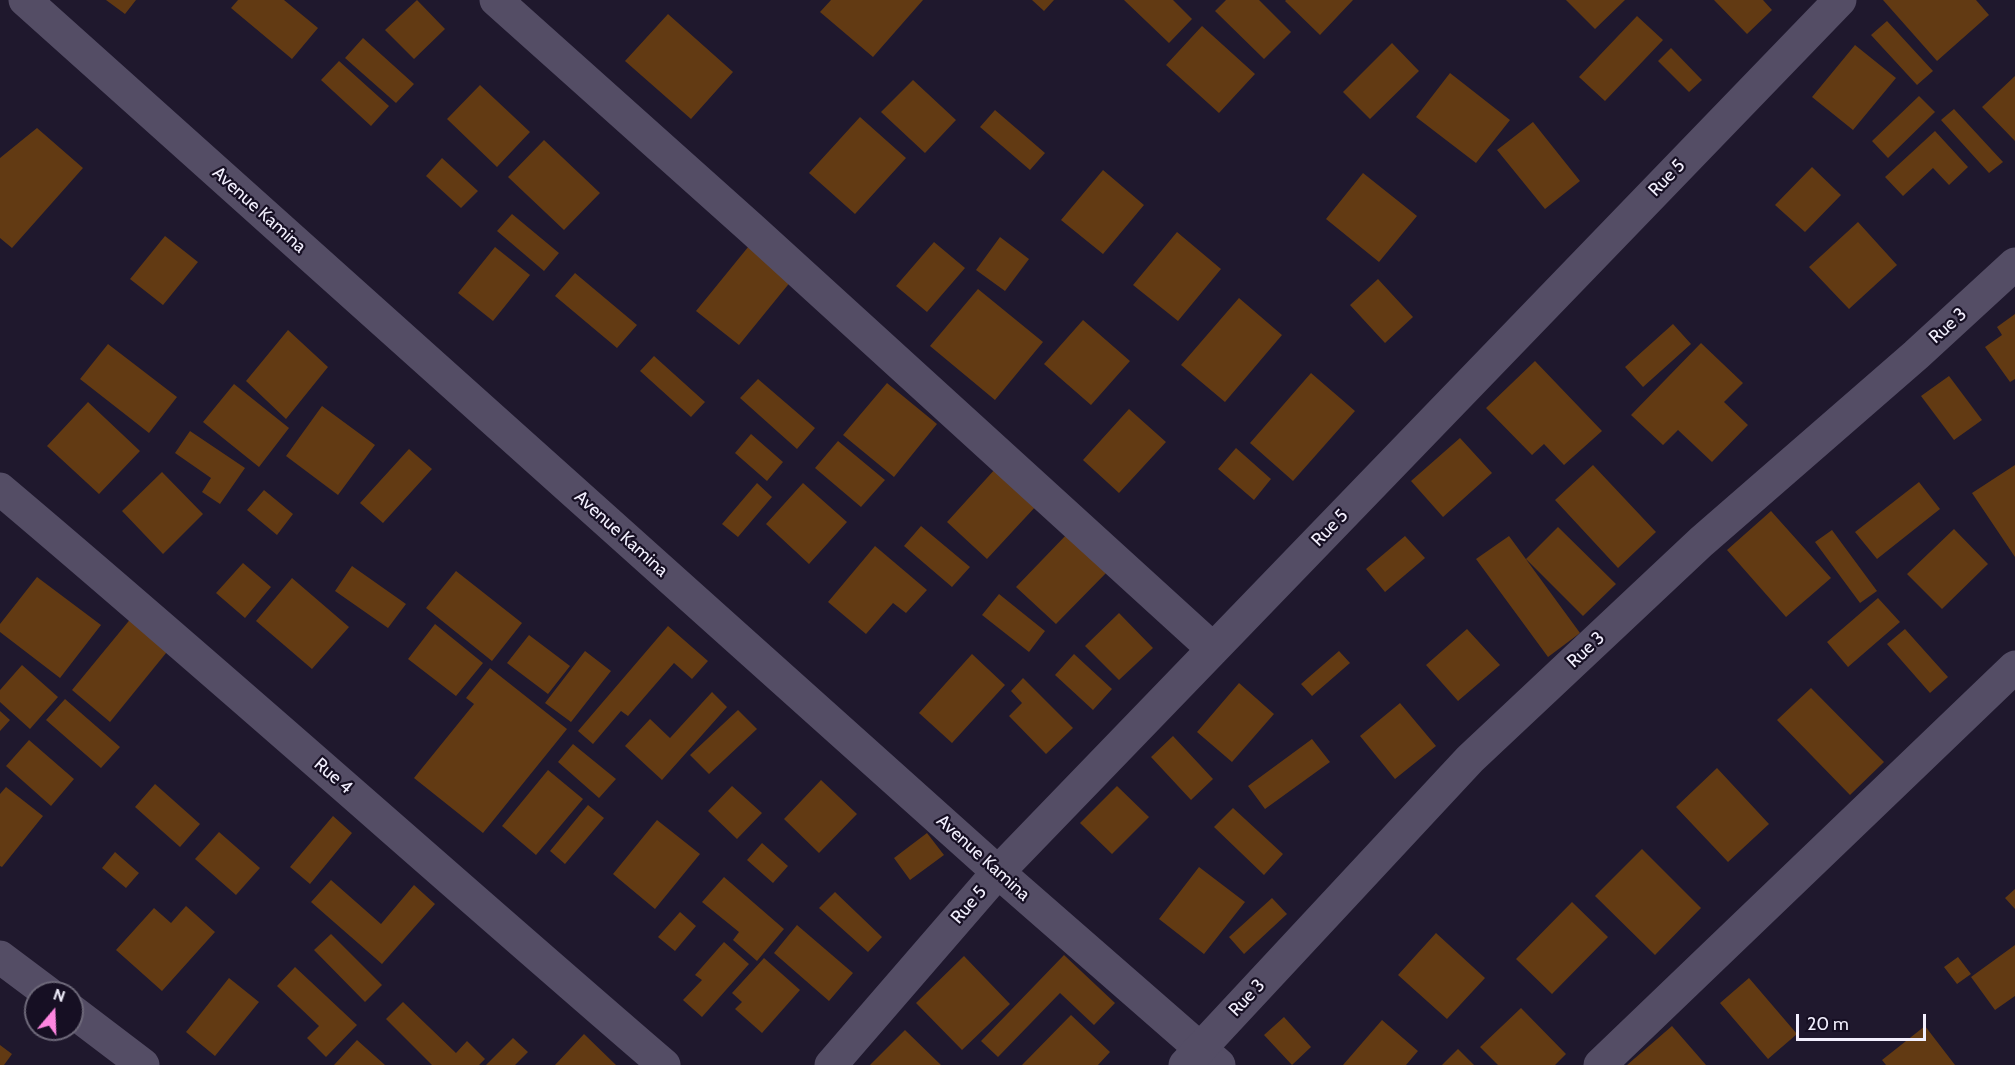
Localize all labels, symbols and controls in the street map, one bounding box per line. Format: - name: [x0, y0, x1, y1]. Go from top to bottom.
- street label: Rue 5: [1644, 155, 1690, 201]
- street label: Avenue Kamina: [208, 162, 310, 258]
- street label: Rue 3: [1925, 304, 1971, 348]
- street label: Avenue Kamina: [570, 486, 672, 582]
- street label: Rue 5: [1307, 505, 1353, 551]
- street label: Rue 3: [1563, 627, 1609, 673]
- street label: Rue 4: [309, 754, 357, 798]
- street label: Avenue Kamina: [932, 810, 1034, 906]
- street label: Rue 5: [947, 882, 991, 928]
- street label: Rue 3: [1224, 975, 1270, 1021]
- north arrow: [24, 981, 84, 1041]
- text: N: [51, 985, 68, 1006]
- scale bar: [1799, 1002, 1930, 1040]
- text: 20 m: [1807, 1013, 1849, 1035]

